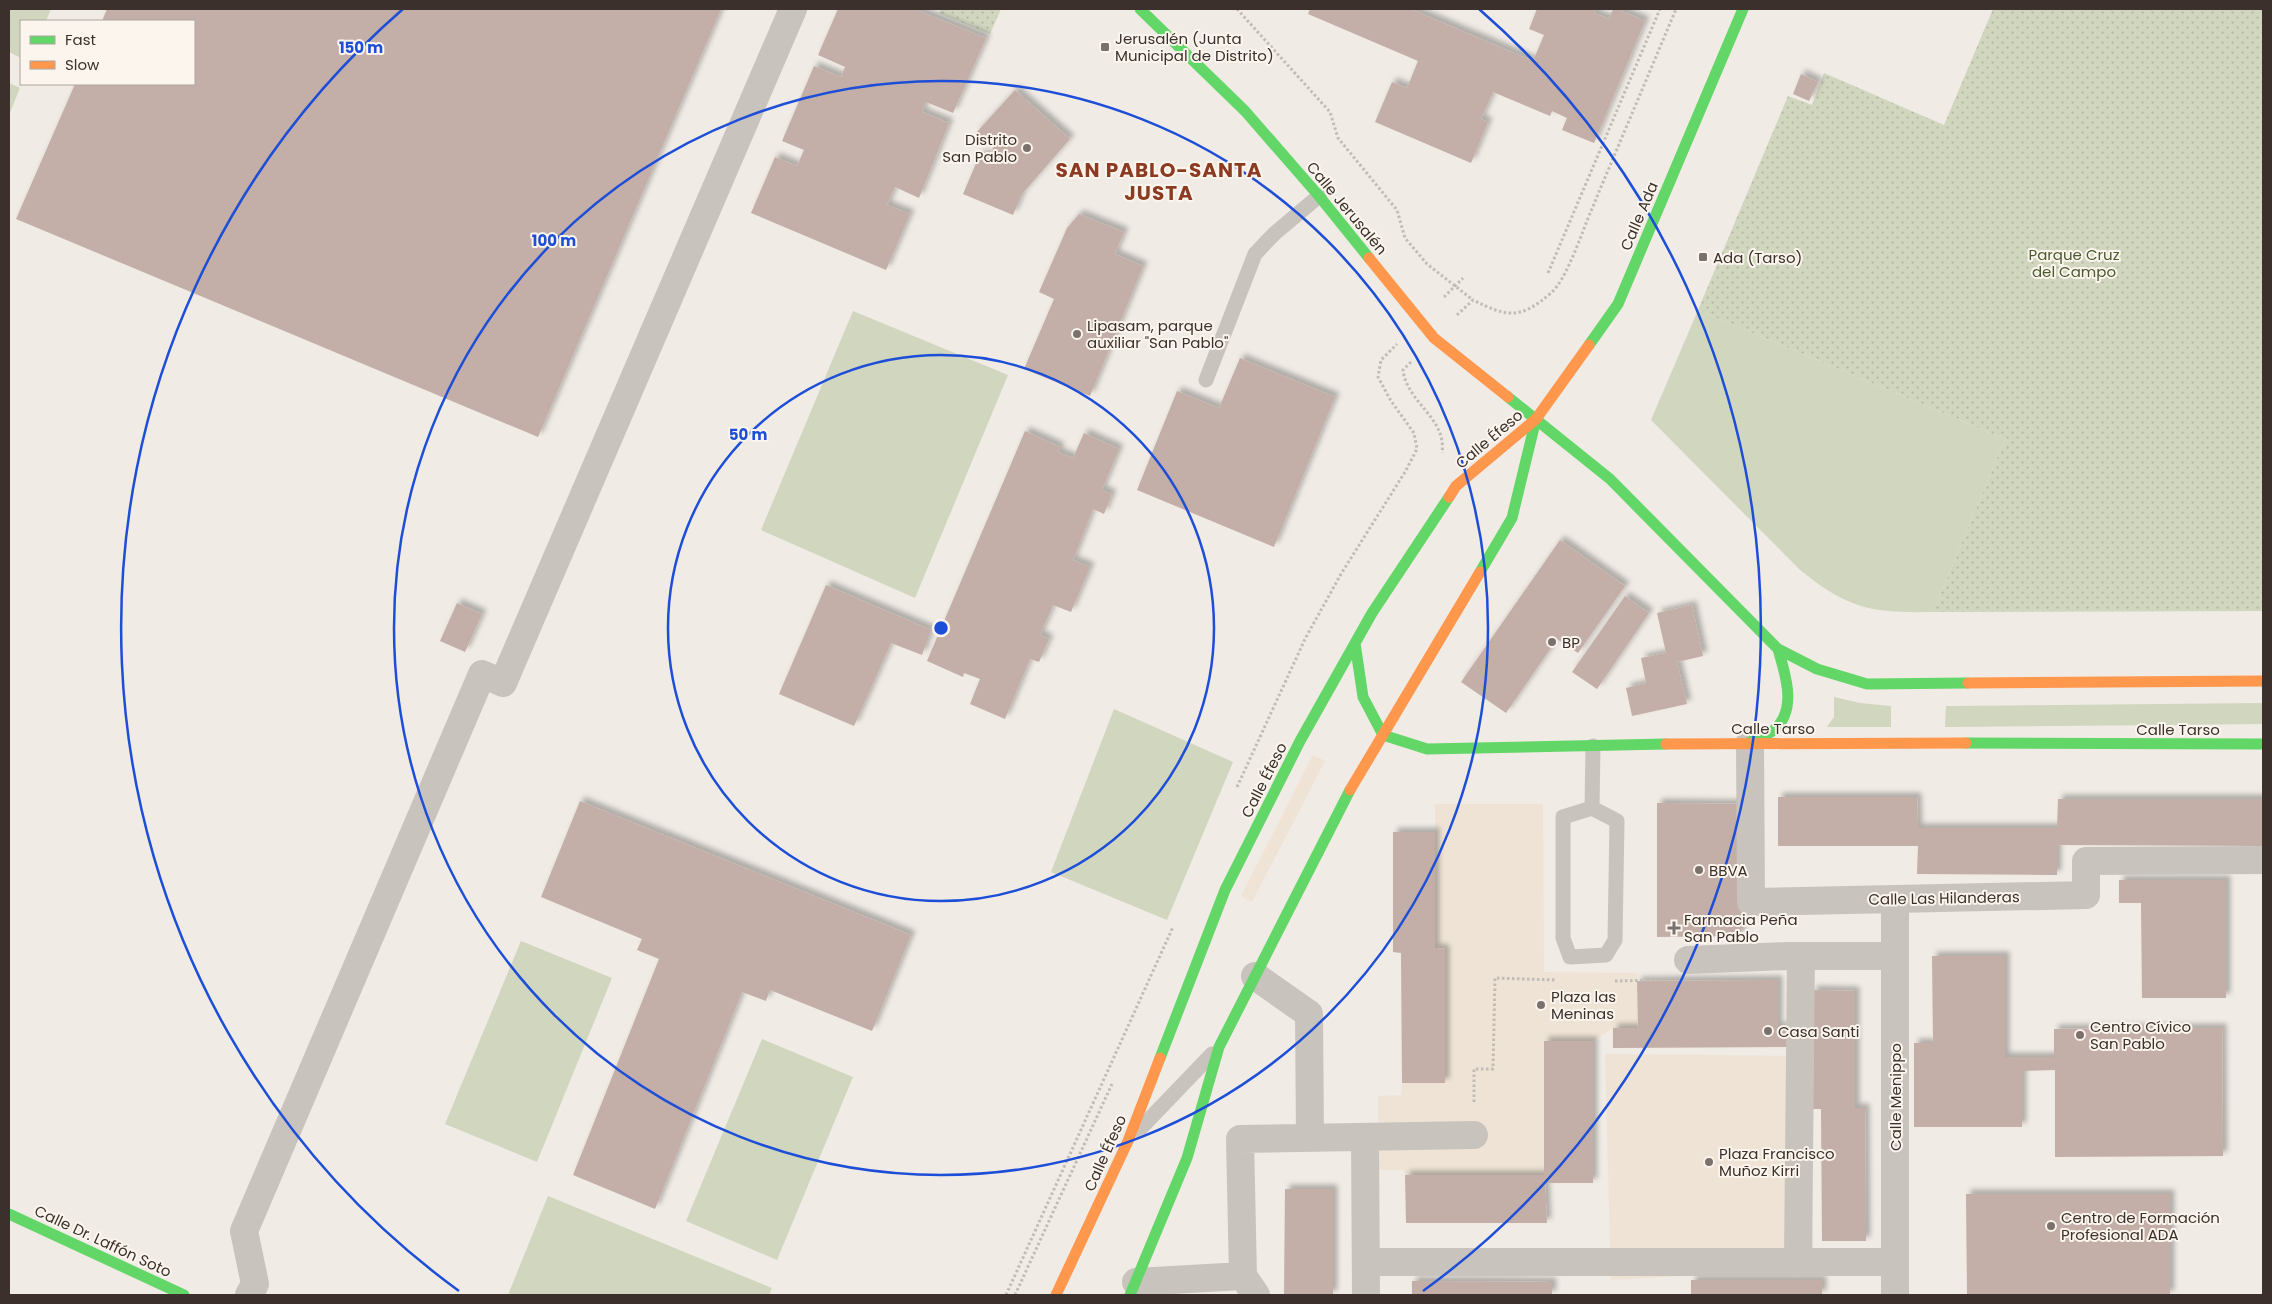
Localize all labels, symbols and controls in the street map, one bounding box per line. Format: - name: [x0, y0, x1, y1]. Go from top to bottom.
- legend: [20, 20, 195, 85]
- place label: Jerusalén (Junta Municipal de Distrito): [1115, 28, 1274, 66]
- text: Fast: [65, 29, 96, 50]
- text: 150 m: [339, 37, 383, 58]
- marker: Jerusalén (Junta Municipal de Distrito): [1099, 41, 1111, 53]
- text: Slow: [65, 54, 100, 75]
- place label: Distrito San Pablo: [942, 129, 1017, 167]
- marker: Distrito San Pablo: [1021, 142, 1033, 154]
- district label: SAN PABLO-SANTA JUSTA: [1055, 156, 1263, 207]
- street label: Calle Jerusalén: [1302, 157, 1392, 259]
- street label: Calle Ada: [1615, 178, 1663, 254]
- text: 100 m: [532, 230, 576, 251]
- park label: Parque Cruz del Campo: [2028, 244, 2120, 282]
- place label: Ada (Tarso): [1713, 247, 1802, 268]
- marker: Ada (Tarso): [1697, 251, 1709, 263]
- place label: Lipasam, parque auxiliar "San Pablo": [1087, 315, 1228, 353]
- marker: Lipasam, parque auxiliar "San Pablo": [1071, 328, 1083, 340]
- street label: Calle Éfeso: [1451, 405, 1527, 473]
- text: 50 m: [729, 424, 767, 445]
- centre of rings: [932, 619, 950, 637]
- place label: BP: [1562, 632, 1580, 653]
- marker: BP: [1546, 636, 1558, 648]
- street label: Calle Tarso: [1731, 718, 1815, 739]
- street label: Calle Tarso: [2136, 719, 2220, 740]
- street label: Calle Éfeso: [1236, 739, 1292, 821]
- place label: BBVA: [1709, 860, 1748, 881]
- marker: BBVA: [1693, 864, 1705, 876]
- street label: Calle Las Hilanderas: [1868, 886, 2020, 910]
- place label: Farmacia Peña San Pablo: [1684, 909, 1798, 947]
- marker: Farmacia Peña San Pablo: [1668, 922, 1680, 934]
- place label: Plaza las Meninas: [1551, 986, 1616, 1024]
- marker: Plaza las Meninas: [1535, 999, 1547, 1011]
- place label: Centro Cívico San Pablo: [2090, 1016, 2191, 1054]
- place label: Casa Santi: [1778, 1021, 1859, 1042]
- marker: Casa Santi: [1762, 1025, 1774, 1037]
- marker: Centro Cívico San Pablo: [2074, 1029, 2086, 1041]
- street label: Calle Menippo: [1885, 1043, 1906, 1151]
- street label: Calle Éfeso: [1079, 1111, 1131, 1195]
- place label: Plaza Francisco Muñoz Kirri: [1719, 1143, 1835, 1181]
- marker: Plaza Francisco Muñoz Kirri: [1703, 1156, 1715, 1168]
- street label: Calle Dr. Laffón Soto: [31, 1200, 175, 1282]
- place label: Centro de Formación Profesional ADA: [2061, 1207, 2220, 1245]
- marker: Centro de Formación Profesional ADA: [2045, 1220, 2057, 1232]

